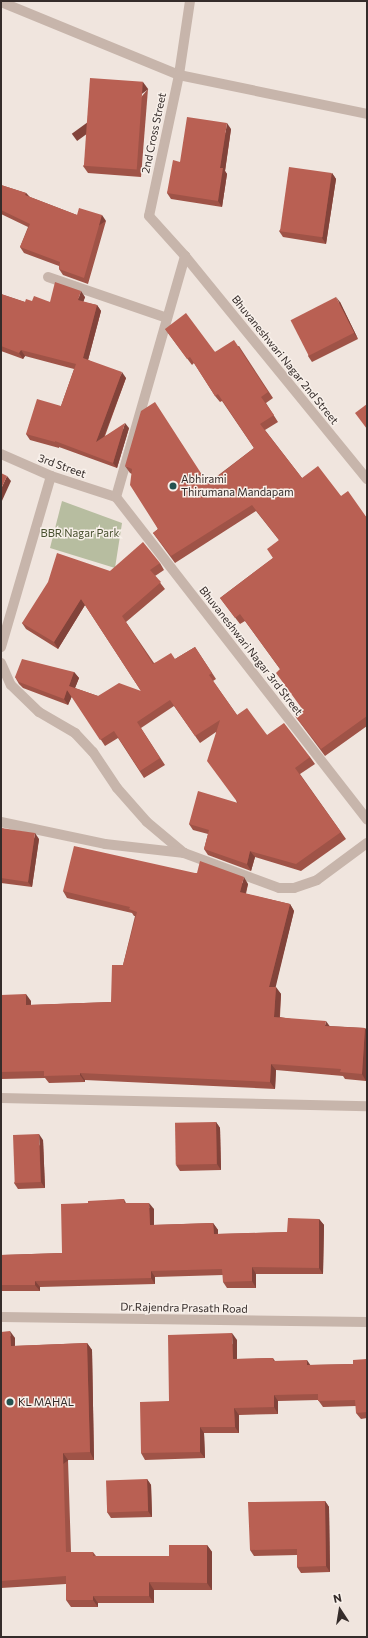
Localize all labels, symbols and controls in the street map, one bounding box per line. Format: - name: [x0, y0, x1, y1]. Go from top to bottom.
- street label: 2nd Cross Street: [139, 91, 169, 175]
- street label: Bhuvaneshwari Nagar 2nd Street: [229, 293, 341, 427]
- street label: 3rd Street: [36, 451, 88, 481]
- place label: Abhirami Thirumana Mandapam: [181, 473, 294, 499]
- marker: Abhirami Thirumana Mandapam: [168, 481, 178, 491]
- park label: BBR Nagar Park: [41, 526, 119, 540]
- street label: Bhuvaneshwari Nagar 3rd Street: [197, 584, 305, 718]
- street label: Dr.Rajendra Prasath Road: [120, 1300, 248, 1316]
- place label: KL MAHAL: [18, 1395, 74, 1409]
- marker: KL MAHAL: [5, 1397, 15, 1407]
- north arrow: [320, 1590, 360, 1630]
- text: N: [332, 1591, 343, 1605]

